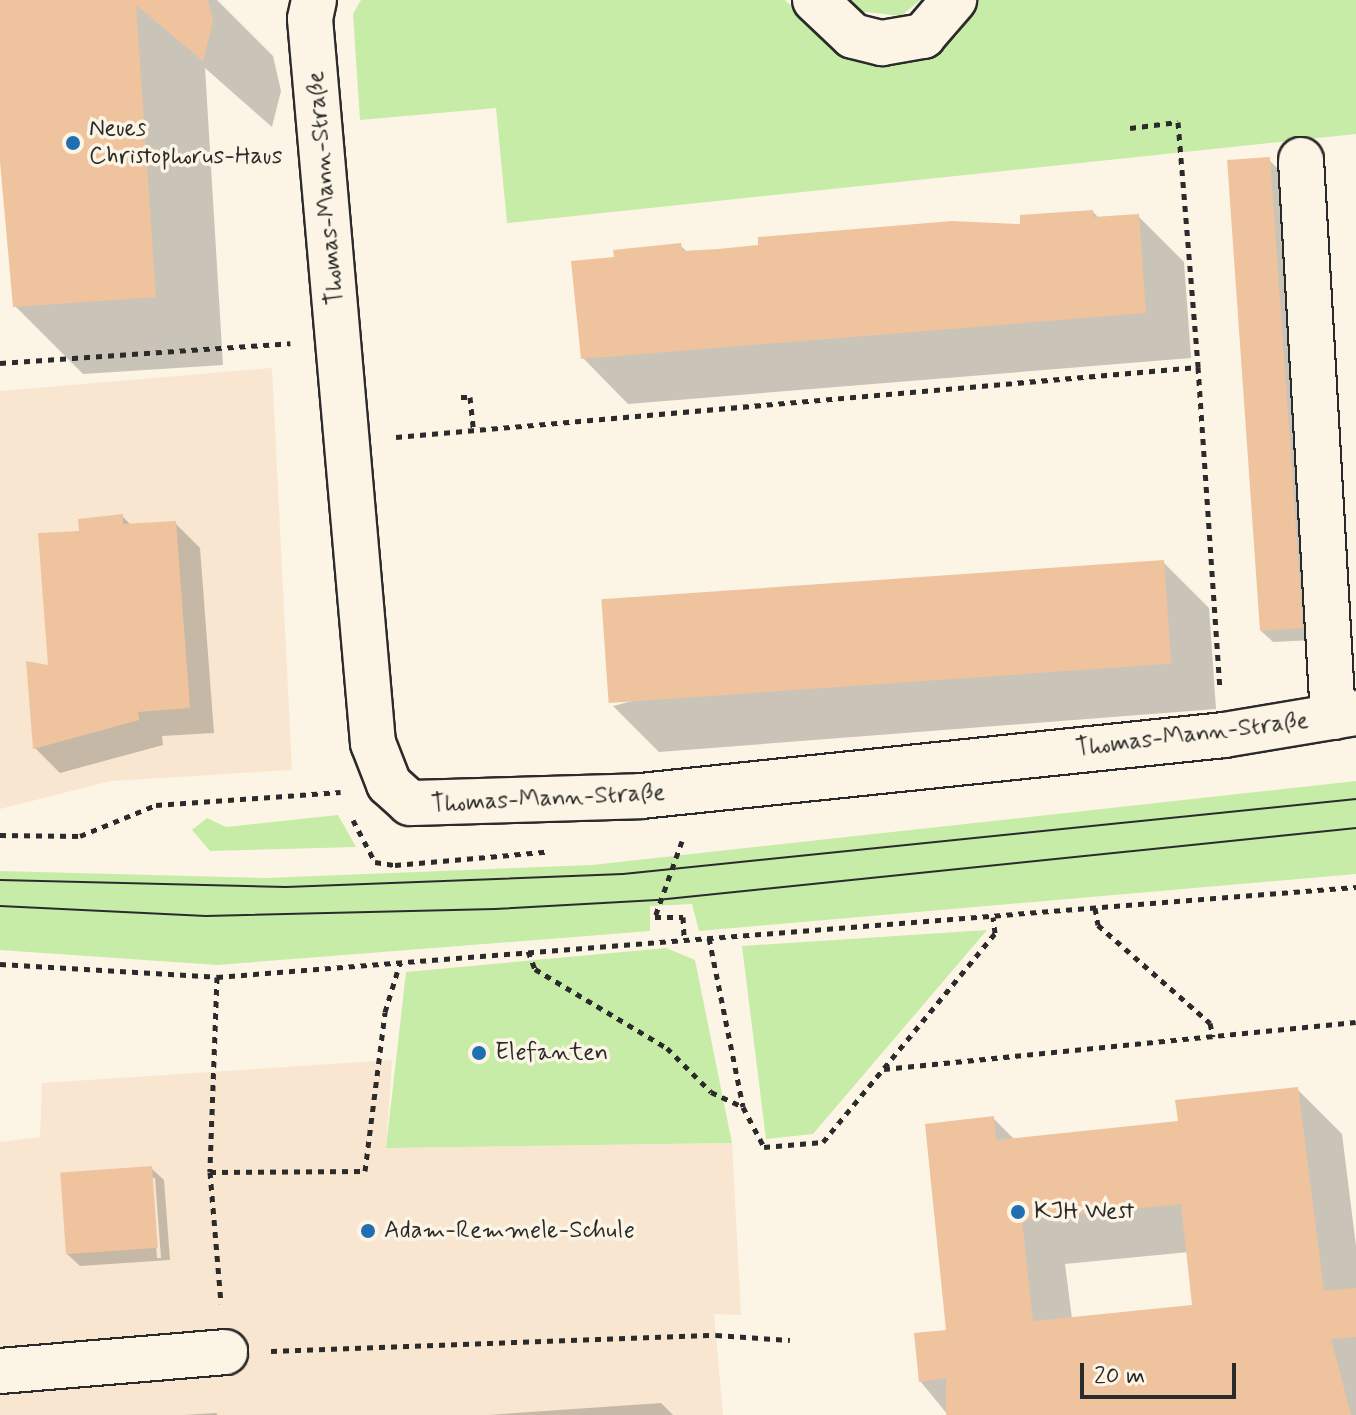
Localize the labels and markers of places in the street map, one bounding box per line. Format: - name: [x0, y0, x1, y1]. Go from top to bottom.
- place label: Neues Christophorus-Haus: [89, 115, 282, 171]
- marker: Neues Christophorus-Haus: [64, 134, 82, 152]
- place label: Elefanten: [495, 1039, 608, 1067]
- marker: Elefanten: [470, 1044, 488, 1062]
- place label: KJH West: [1034, 1198, 1134, 1226]
- marker: KJH West: [1009, 1203, 1027, 1221]
- place label: Adam-Remmele-Schule: [384, 1217, 635, 1245]
- marker: Adam-Remmele-Schule: [359, 1222, 377, 1240]

